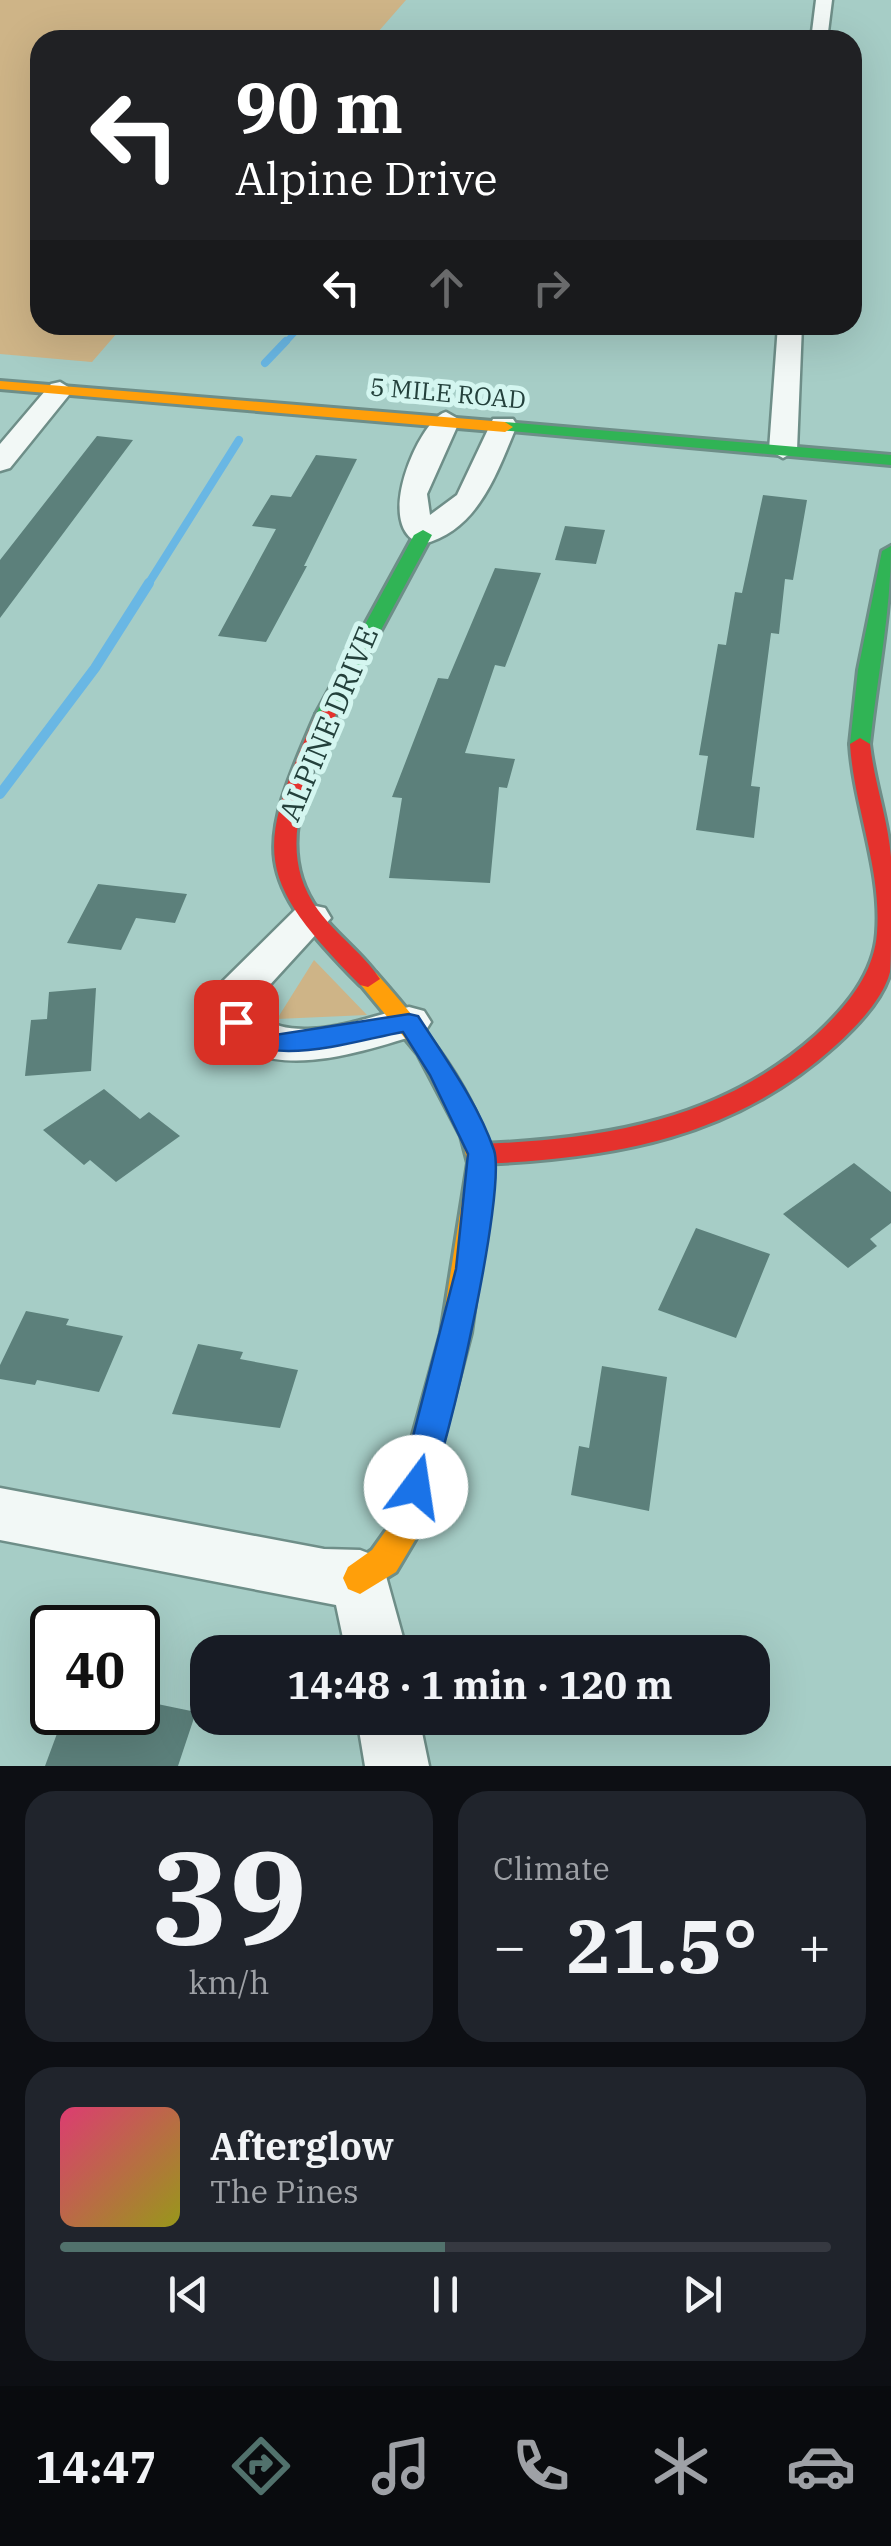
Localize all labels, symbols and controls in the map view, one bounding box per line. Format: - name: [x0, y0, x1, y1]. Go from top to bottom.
- text: 90 m: [235, 61, 403, 152]
- icon: left: [70, 70, 200, 200]
- text: Alpine Drive: [235, 149, 498, 207]
- icon: left: [314, 260, 369, 315]
- icon: ahead: [419, 260, 474, 315]
- icon: right: [524, 260, 579, 315]
- street label: 5 MILE ROAD: [369, 369, 527, 416]
- street label: ALPINE DRIVE: [269, 620, 386, 827]
- pin: [194, 980, 279, 1065]
- icon: arrive: [209, 995, 264, 1050]
- position arrow: [364, 1435, 468, 1539]
- speed limit sign: 40: [30, 1605, 160, 1735]
- text: 14:48 · 1 min · 120 m: [287, 1660, 673, 1709]
- text: 39: [151, 1811, 307, 1980]
- text: Climate: [493, 1847, 610, 1889]
- text: 21.5°: [566, 1896, 758, 1994]
- text: −: [493, 1910, 526, 1981]
- text: +: [798, 1910, 831, 1981]
- text: km/h: [189, 1961, 269, 2003]
- text: Afterglow: [210, 2121, 394, 2170]
- text: The Pines: [210, 2170, 359, 2212]
- icon: previous: [161, 2267, 216, 2322]
- icon: pause: [418, 2267, 473, 2322]
- icon: next: [675, 2267, 730, 2322]
- icon: directions: [226, 2431, 296, 2501]
- icon: music: [366, 2431, 436, 2501]
- icon: phone: [506, 2431, 576, 2501]
- icon: climate: [646, 2431, 716, 2501]
- icon: car: [786, 2431, 856, 2501]
- text: 14:47: [35, 2437, 157, 2495]

